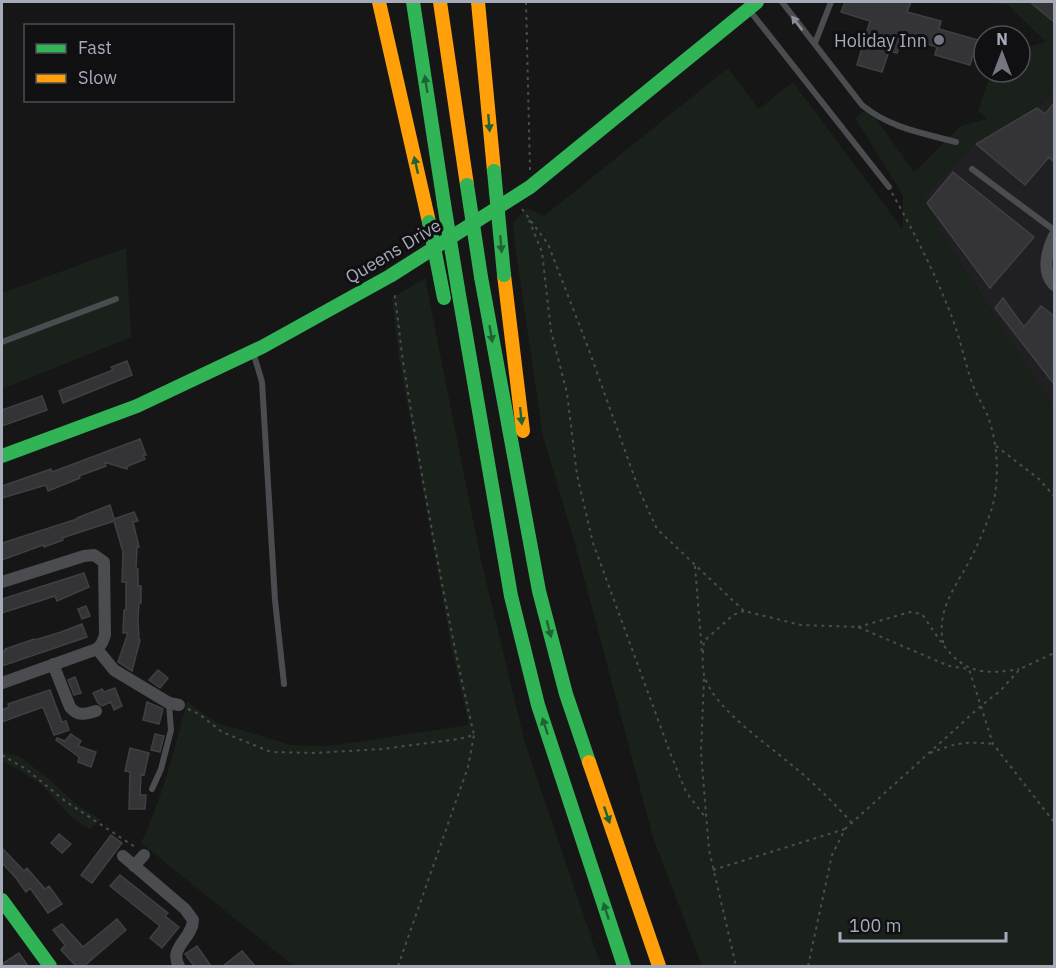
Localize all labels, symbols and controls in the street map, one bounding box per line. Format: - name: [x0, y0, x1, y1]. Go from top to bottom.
- one-way arrow: [792, 15, 804, 30]
- legend: [24, 24, 234, 102]
- north arrow: [972, 24, 1032, 84]
- place label: Holiday Inn: [834, 29, 927, 52]
- text: N: [996, 29, 1008, 49]
- marker: Holiday Inn: [932, 33, 946, 47]
- text: Fast: [78, 36, 112, 59]
- text: Slow: [78, 66, 117, 89]
- one-way arrow: [421, 74, 430, 93]
- one-way arrow: [484, 113, 494, 132]
- one-way arrow: [410, 156, 420, 175]
- street label: Queens Drive: [341, 213, 445, 289]
- one-way arrow: [496, 234, 506, 253]
- one-way arrow: [487, 325, 496, 344]
- one-way arrow: [516, 407, 526, 426]
- one-way arrow: [544, 619, 554, 638]
- one-way arrow: [539, 717, 549, 735]
- one-way arrow: [603, 806, 612, 824]
- one-way arrow: [601, 902, 610, 920]
- scale bar: [840, 905, 1006, 943]
- text: 100 m: [849, 914, 901, 937]

